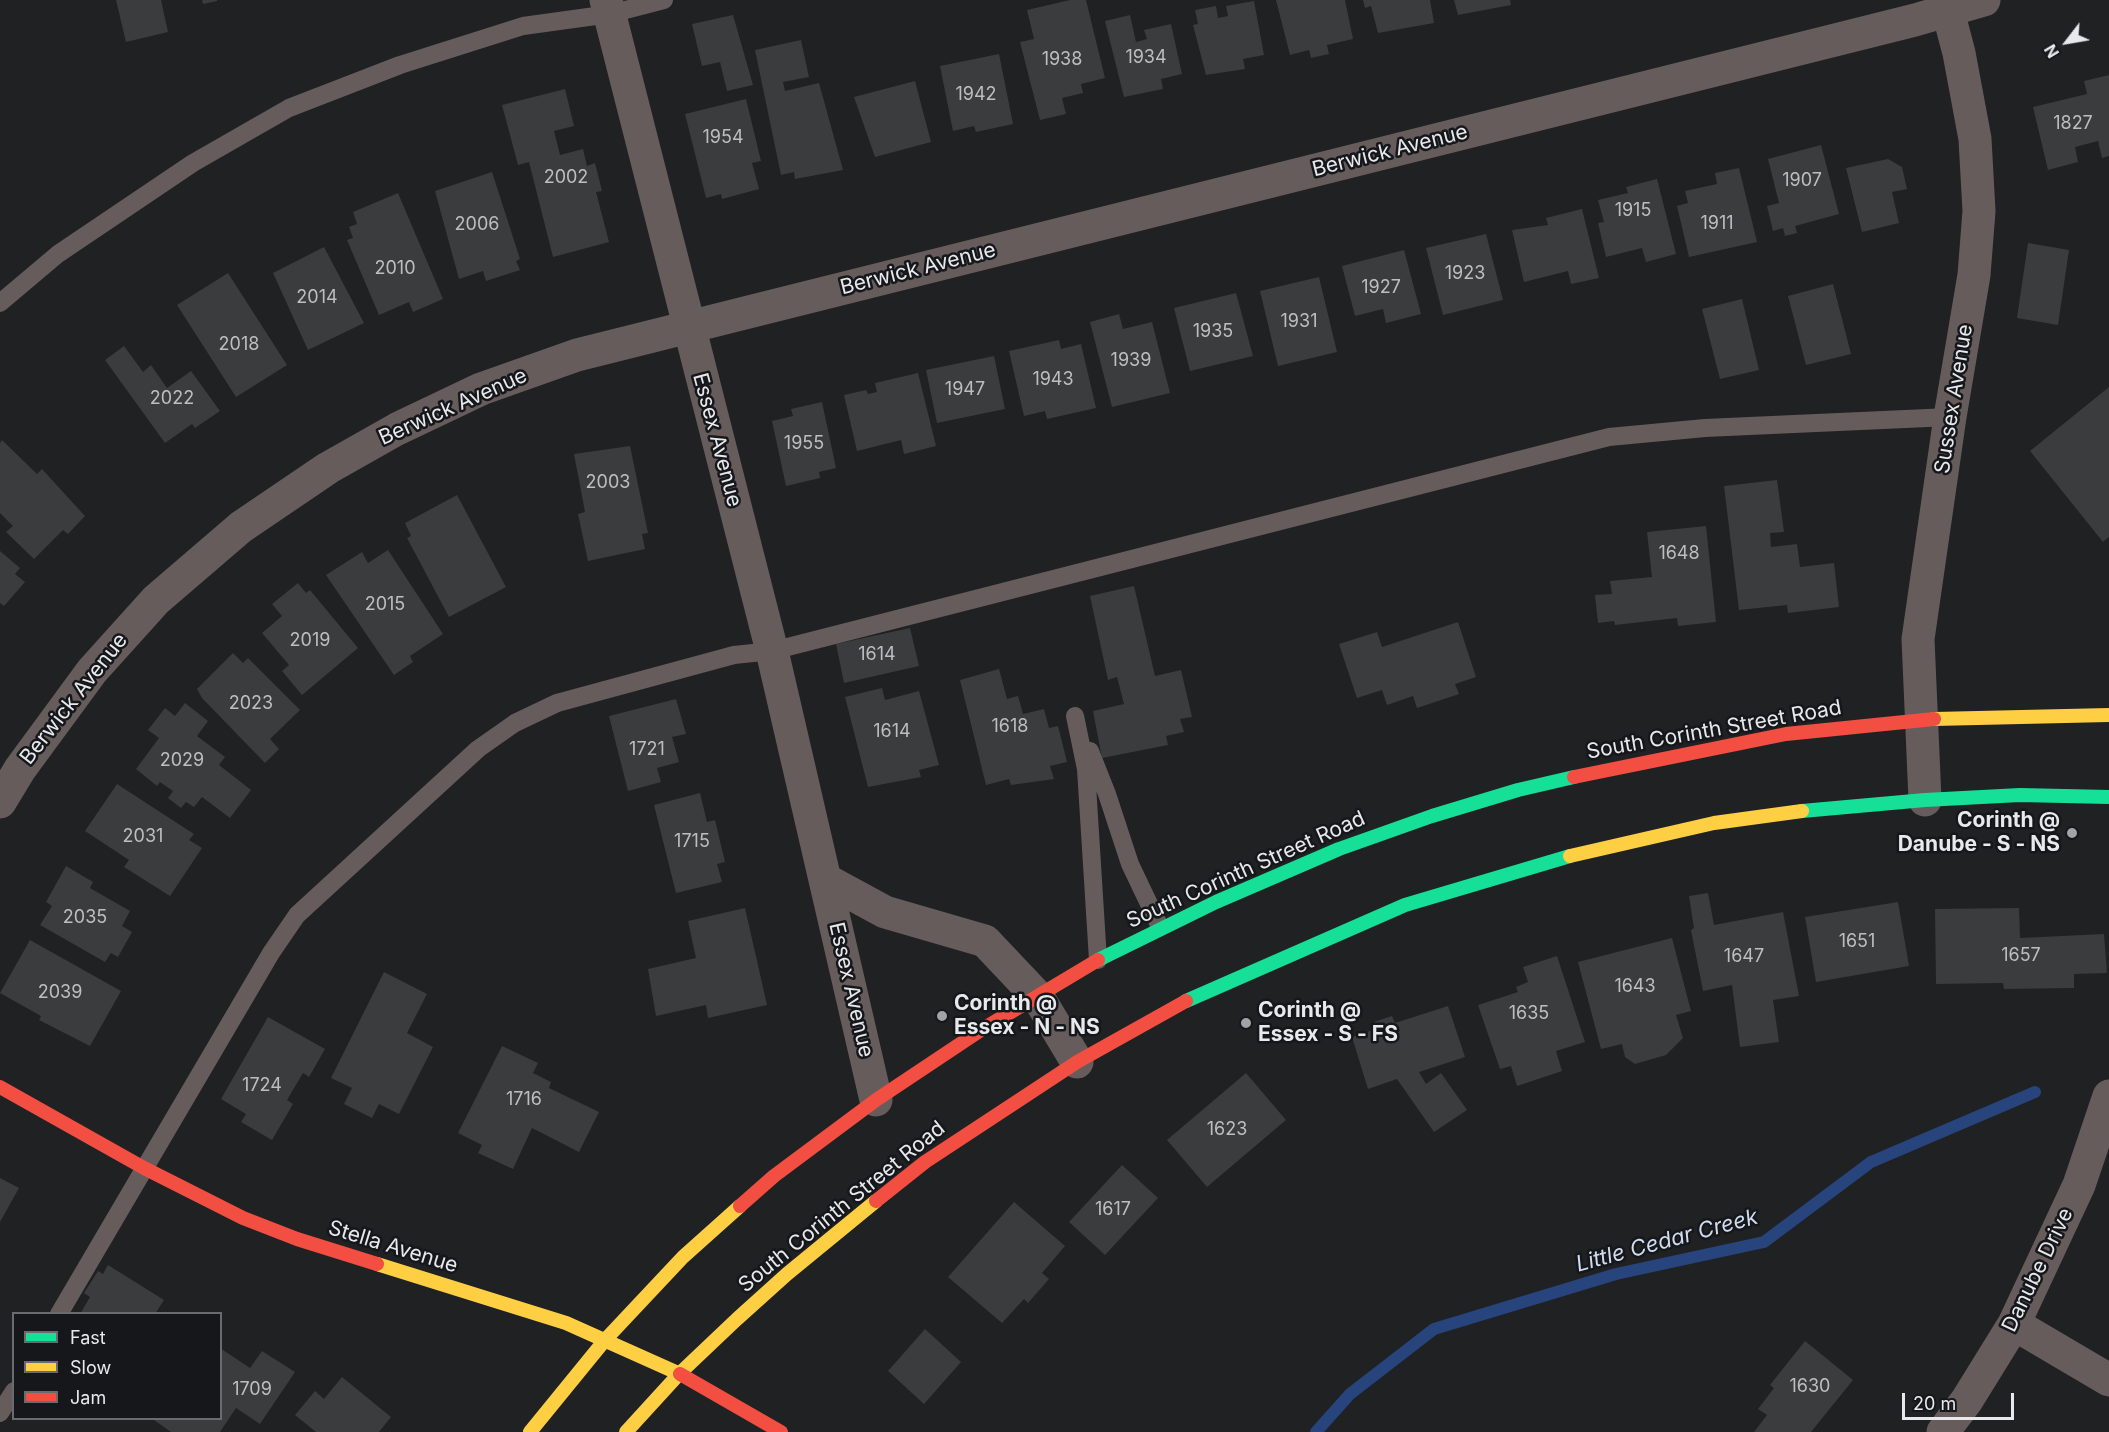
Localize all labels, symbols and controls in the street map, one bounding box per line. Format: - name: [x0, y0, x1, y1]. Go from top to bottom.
- north arrow: [2037, 12, 2097, 72]
- text: N: [2040, 41, 2063, 62]
- house number: 1934: [1125, 47, 1167, 69]
- house number: 1938: [1042, 49, 1082, 71]
- house number: 1942: [955, 84, 997, 106]
- house number: 1827: [2053, 113, 2093, 135]
- street label: Berwick Avenue: [1310, 119, 1470, 183]
- house number: 1954: [702, 127, 744, 149]
- house number: 2002: [544, 167, 588, 189]
- house number: 1907: [1782, 170, 1822, 192]
- house number: 1915: [1615, 200, 1651, 222]
- house number: 1911: [1700, 213, 1734, 235]
- house number: 2006: [455, 214, 499, 236]
- street label: Berwick Avenue: [838, 237, 998, 301]
- house number: 2010: [374, 258, 416, 280]
- house number: 1923: [1445, 263, 1485, 285]
- house number: 1927: [1361, 277, 1401, 299]
- house number: 2014: [296, 287, 338, 309]
- house number: 1931: [1281, 311, 1317, 333]
- house number: 1935: [1193, 321, 1233, 343]
- street label: Sussex Avenue: [1930, 322, 1978, 476]
- house number: 2018: [219, 334, 259, 356]
- house number: 1939: [1111, 350, 1151, 372]
- street label: Berwick Avenue: [375, 363, 531, 451]
- house number: 1943: [1032, 369, 1074, 391]
- street label: Essex Avenue: [687, 370, 747, 510]
- house number: 1947: [945, 379, 985, 401]
- house number: 2022: [150, 388, 194, 410]
- house number: 1955: [784, 433, 824, 455]
- house number: 2003: [586, 472, 630, 494]
- house number: 1648: [1658, 543, 1700, 565]
- house number: 2015: [365, 594, 405, 616]
- street label: Berwick Avenue: [15, 628, 133, 770]
- house number: 2019: [290, 630, 330, 652]
- house number: 1614: [858, 644, 896, 666]
- house number: 2023: [229, 693, 273, 715]
- street label: South Corinth Street Road: [1585, 695, 1843, 765]
- house number: 1618: [992, 716, 1028, 738]
- house number: 1614: [873, 721, 911, 743]
- house number: 1721: [629, 739, 665, 761]
- house number: 2029: [160, 750, 204, 772]
- street label: South Corinth Street Road: [1123, 806, 1369, 934]
- place label: Corinth @ Danube - S - NS: [1898, 808, 2060, 858]
- house number: 2031: [123, 826, 163, 848]
- marker: Corinth @ Danube - S - NS: [2065, 826, 2079, 840]
- house number: 1715: [674, 831, 710, 853]
- house number: 2035: [63, 907, 107, 929]
- street label: Essex Avenue: [823, 920, 879, 1060]
- house number: 1651: [1839, 931, 1875, 953]
- house number: 1657: [2001, 945, 2041, 967]
- house number: 1647: [1724, 946, 1764, 968]
- house number: 1643: [1614, 976, 1656, 998]
- house number: 2039: [38, 982, 82, 1004]
- place label: Corinth @ Essex - N - NS: [954, 991, 1100, 1041]
- place label: Corinth @ Essex - S - FS: [1258, 998, 1398, 1048]
- house number: 1635: [1509, 1003, 1549, 1025]
- marker: Corinth @ Essex - N - NS: [935, 1009, 949, 1023]
- marker: Corinth @ Essex - S - FS: [1239, 1016, 1253, 1030]
- house number: 1724: [242, 1075, 282, 1097]
- house number: 1716: [506, 1089, 542, 1111]
- street label: South Corinth Street Road: [734, 1116, 950, 1298]
- house number: 1623: [1207, 1119, 1247, 1141]
- house number: 1617: [1095, 1199, 1131, 1221]
- water label: Little Cedar Creek: [1573, 1204, 1761, 1278]
- street label: Danube Drive: [1997, 1204, 2079, 1336]
- street label: Stella Avenue: [325, 1215, 461, 1279]
- legend: [12, 1312, 222, 1420]
- text: Fast: [70, 1327, 106, 1348]
- text: Slow: [70, 1357, 111, 1378]
- house number: 1630: [1790, 1376, 1830, 1398]
- house number: 1709: [232, 1379, 272, 1401]
- scale bar: [1905, 1381, 2018, 1419]
- text: Jam: [70, 1387, 106, 1408]
- text: 20 m: [1913, 1393, 1956, 1414]

